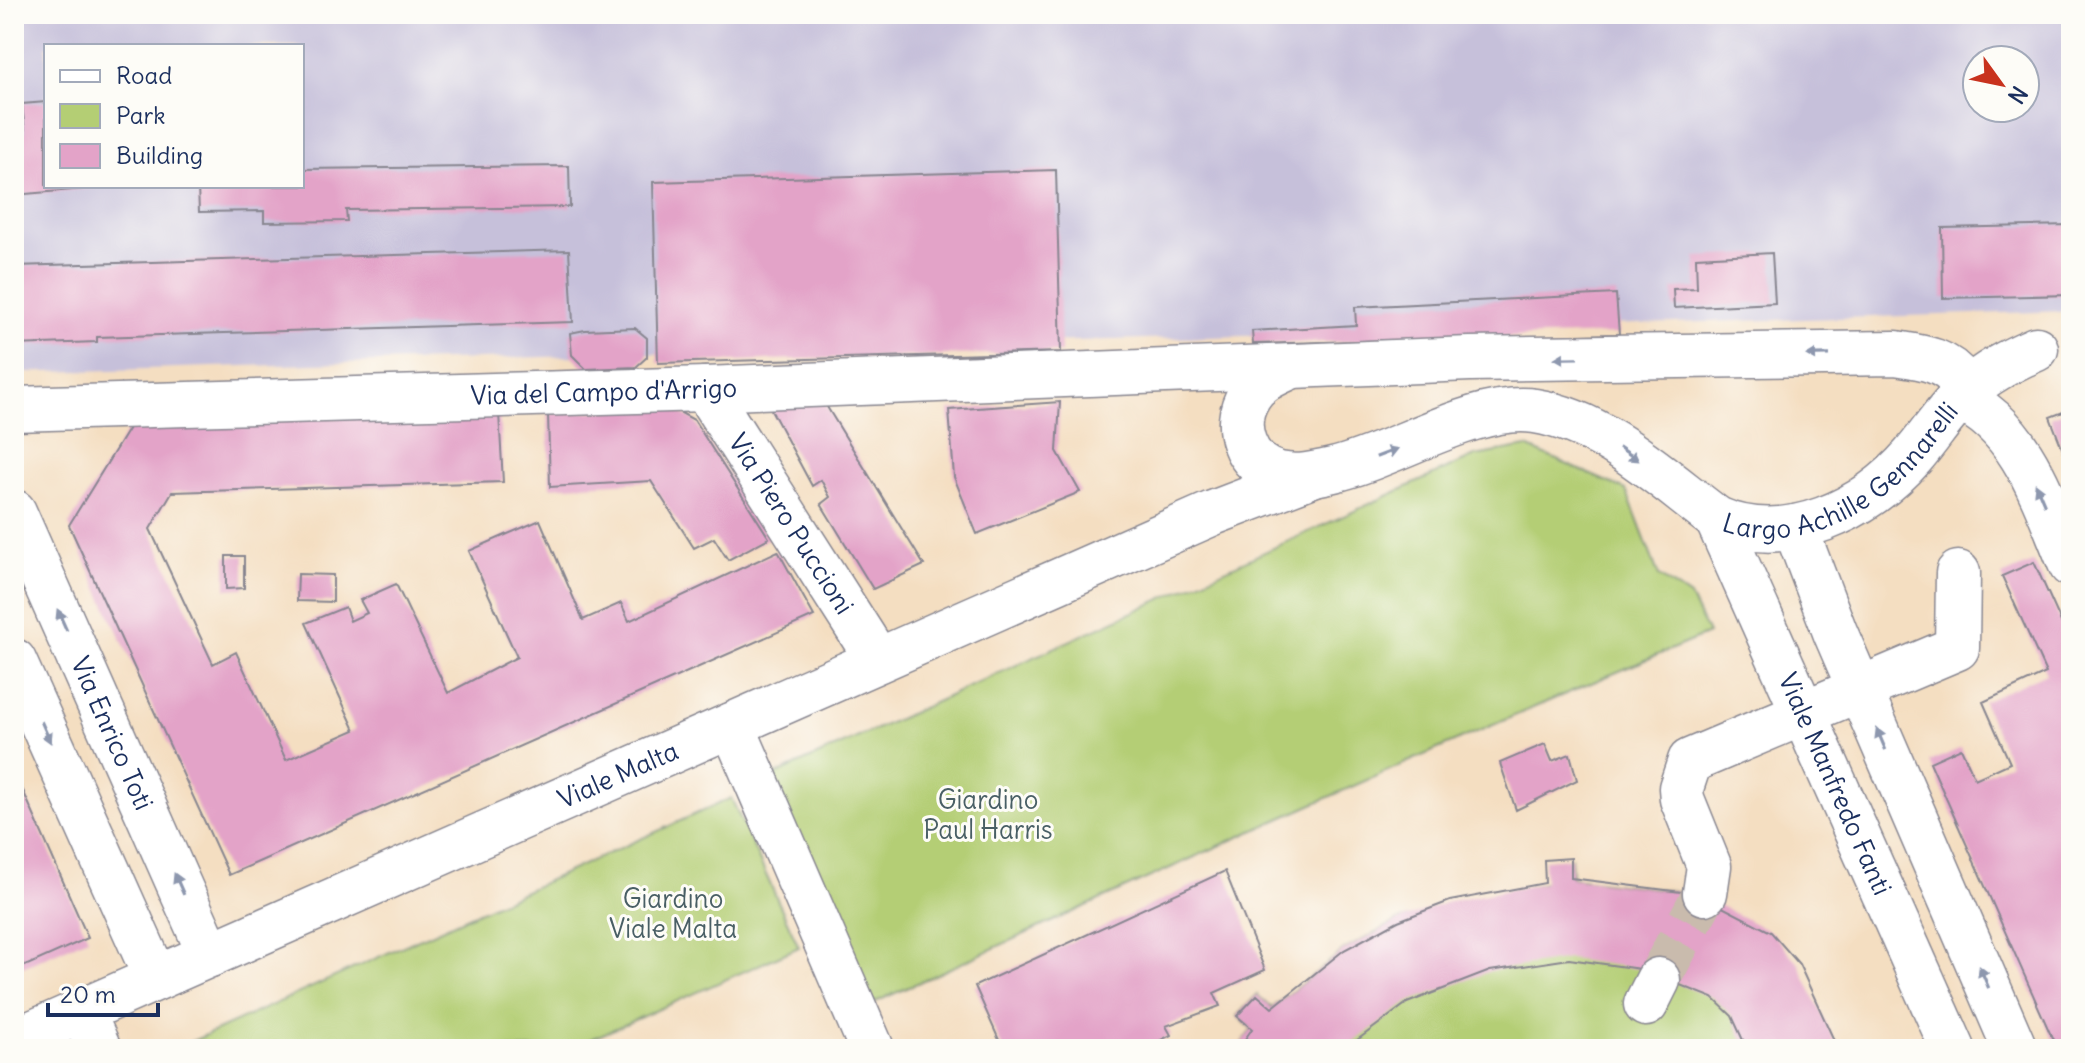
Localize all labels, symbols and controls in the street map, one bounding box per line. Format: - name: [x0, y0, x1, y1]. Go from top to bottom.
- legend: [44, 44, 304, 188]
- north arrow: [1961, 44, 2041, 124]
- text: Road: [116, 60, 172, 90]
- text: N: [2002, 81, 2034, 109]
- text: Park: [116, 100, 166, 130]
- text: Building: [116, 140, 203, 170]
- one-way arrow: [1805, 348, 1830, 361]
- one-way arrow: [1553, 351, 1578, 364]
- street label: Via del Campo d'Arrigo: [470, 371, 738, 412]
- street label: Largo Achille Gennarelli: [1719, 395, 1965, 545]
- street label: Via Piero Puccioni: [722, 427, 861, 620]
- one-way arrow: [1375, 446, 1399, 459]
- one-way arrow: [1618, 446, 1639, 461]
- one-way arrow: [2034, 482, 2047, 506]
- one-way arrow: [55, 609, 69, 632]
- street label: Via Enrico Toti: [64, 651, 161, 815]
- street label: Viale Manfredo Fanti: [1772, 667, 1899, 900]
- one-way arrow: [40, 720, 53, 744]
- one-way arrow: [1874, 727, 1887, 751]
- street label: Viale Malta: [553, 734, 683, 815]
- park label: Giardino Paul Harris: [923, 783, 1053, 846]
- one-way arrow: [172, 872, 185, 895]
- park label: Giardino Viale Malta: [609, 882, 737, 945]
- one-way arrow: [1978, 966, 1991, 989]
- scale bar: [48, 967, 158, 1017]
- text: 20 m: [60, 979, 116, 1009]

